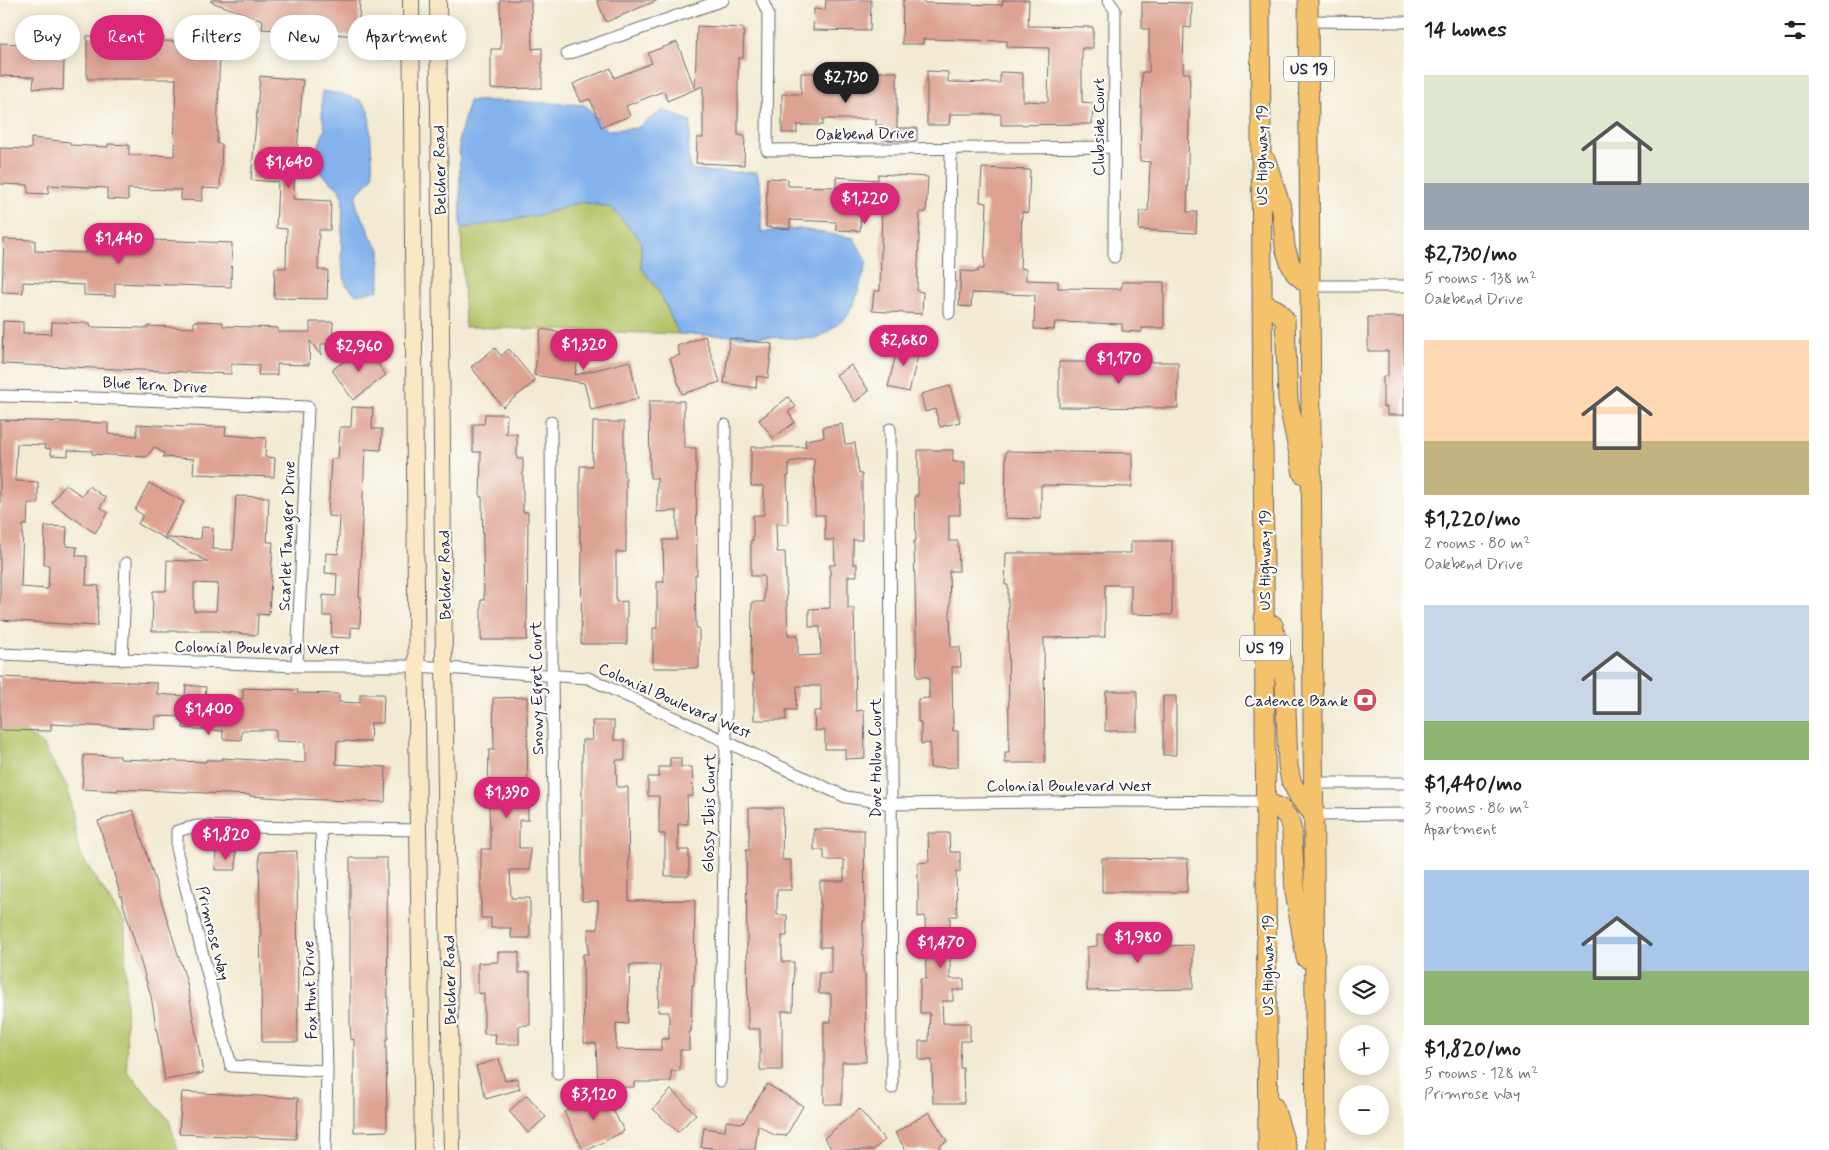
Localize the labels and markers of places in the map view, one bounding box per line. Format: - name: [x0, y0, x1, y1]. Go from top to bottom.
- pin: $2,730: [805, 62, 887, 104]
- pin: $1,640: [248, 146, 330, 189]
- pin: $1,220: [824, 182, 906, 225]
- pin: $1,440: [78, 222, 160, 265]
- pin: $2,680: [863, 324, 945, 367]
- pin: $1,320: [543, 328, 625, 371]
- pin: $2,960: [318, 330, 400, 373]
- pin: $1,170: [1078, 342, 1160, 385]
- bank icon: Cadence Bank: [1352, 687, 1378, 713]
- place label: Cadence Bank: [1244, 691, 1348, 712]
- pin: $1,400: [168, 694, 250, 736]
- pin: $1,390: [466, 776, 548, 819]
- pin: $1,820: [185, 818, 267, 861]
- pin: $1,980: [1097, 922, 1179, 964]
- pin: $1,470: [900, 926, 982, 969]
- pin: $3,120: [553, 1078, 635, 1121]

